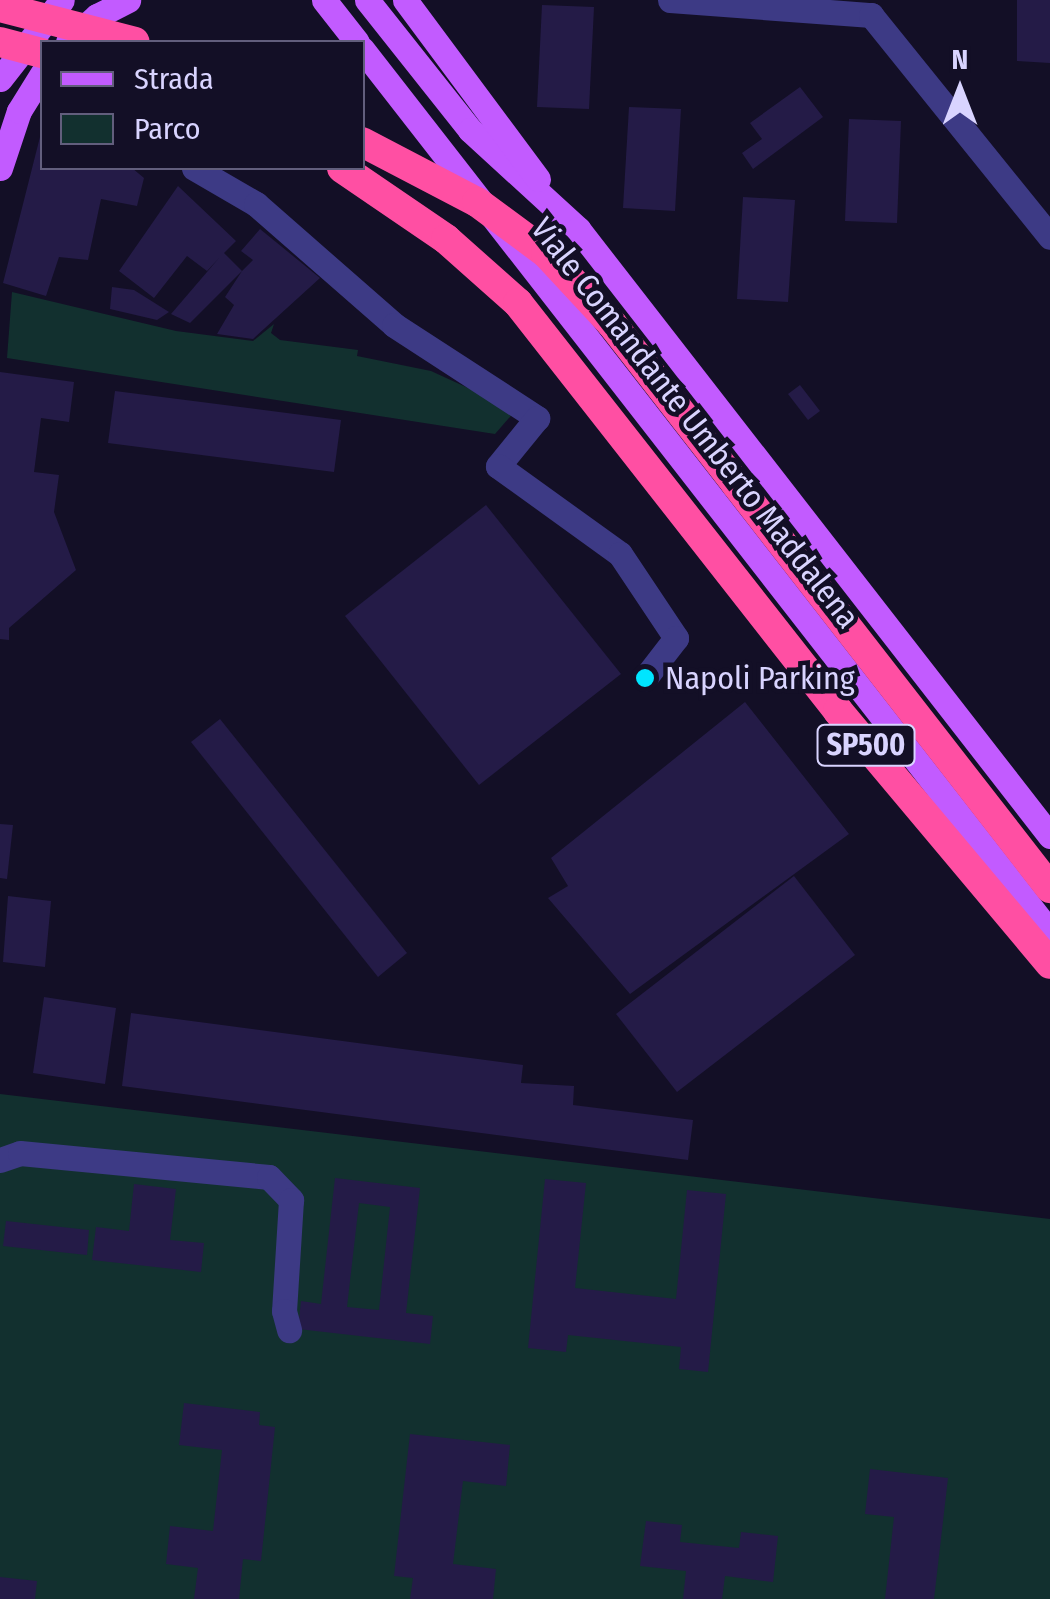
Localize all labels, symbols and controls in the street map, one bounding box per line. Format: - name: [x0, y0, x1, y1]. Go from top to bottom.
- legend: [40, 40, 365, 170]
- north arrow: [910, 40, 1010, 140]
- text: N: [952, 43, 968, 76]
- text: Strada: [134, 61, 214, 97]
- text: Parco: [134, 111, 201, 147]
- street label: Viale Comandante Umberto Maddalena: [523, 210, 867, 636]
- place label: Napoli Parking: [665, 659, 855, 697]
- marker: Napoli Parking: [634, 667, 656, 689]
- road number: SP500: [816, 720, 916, 770]

